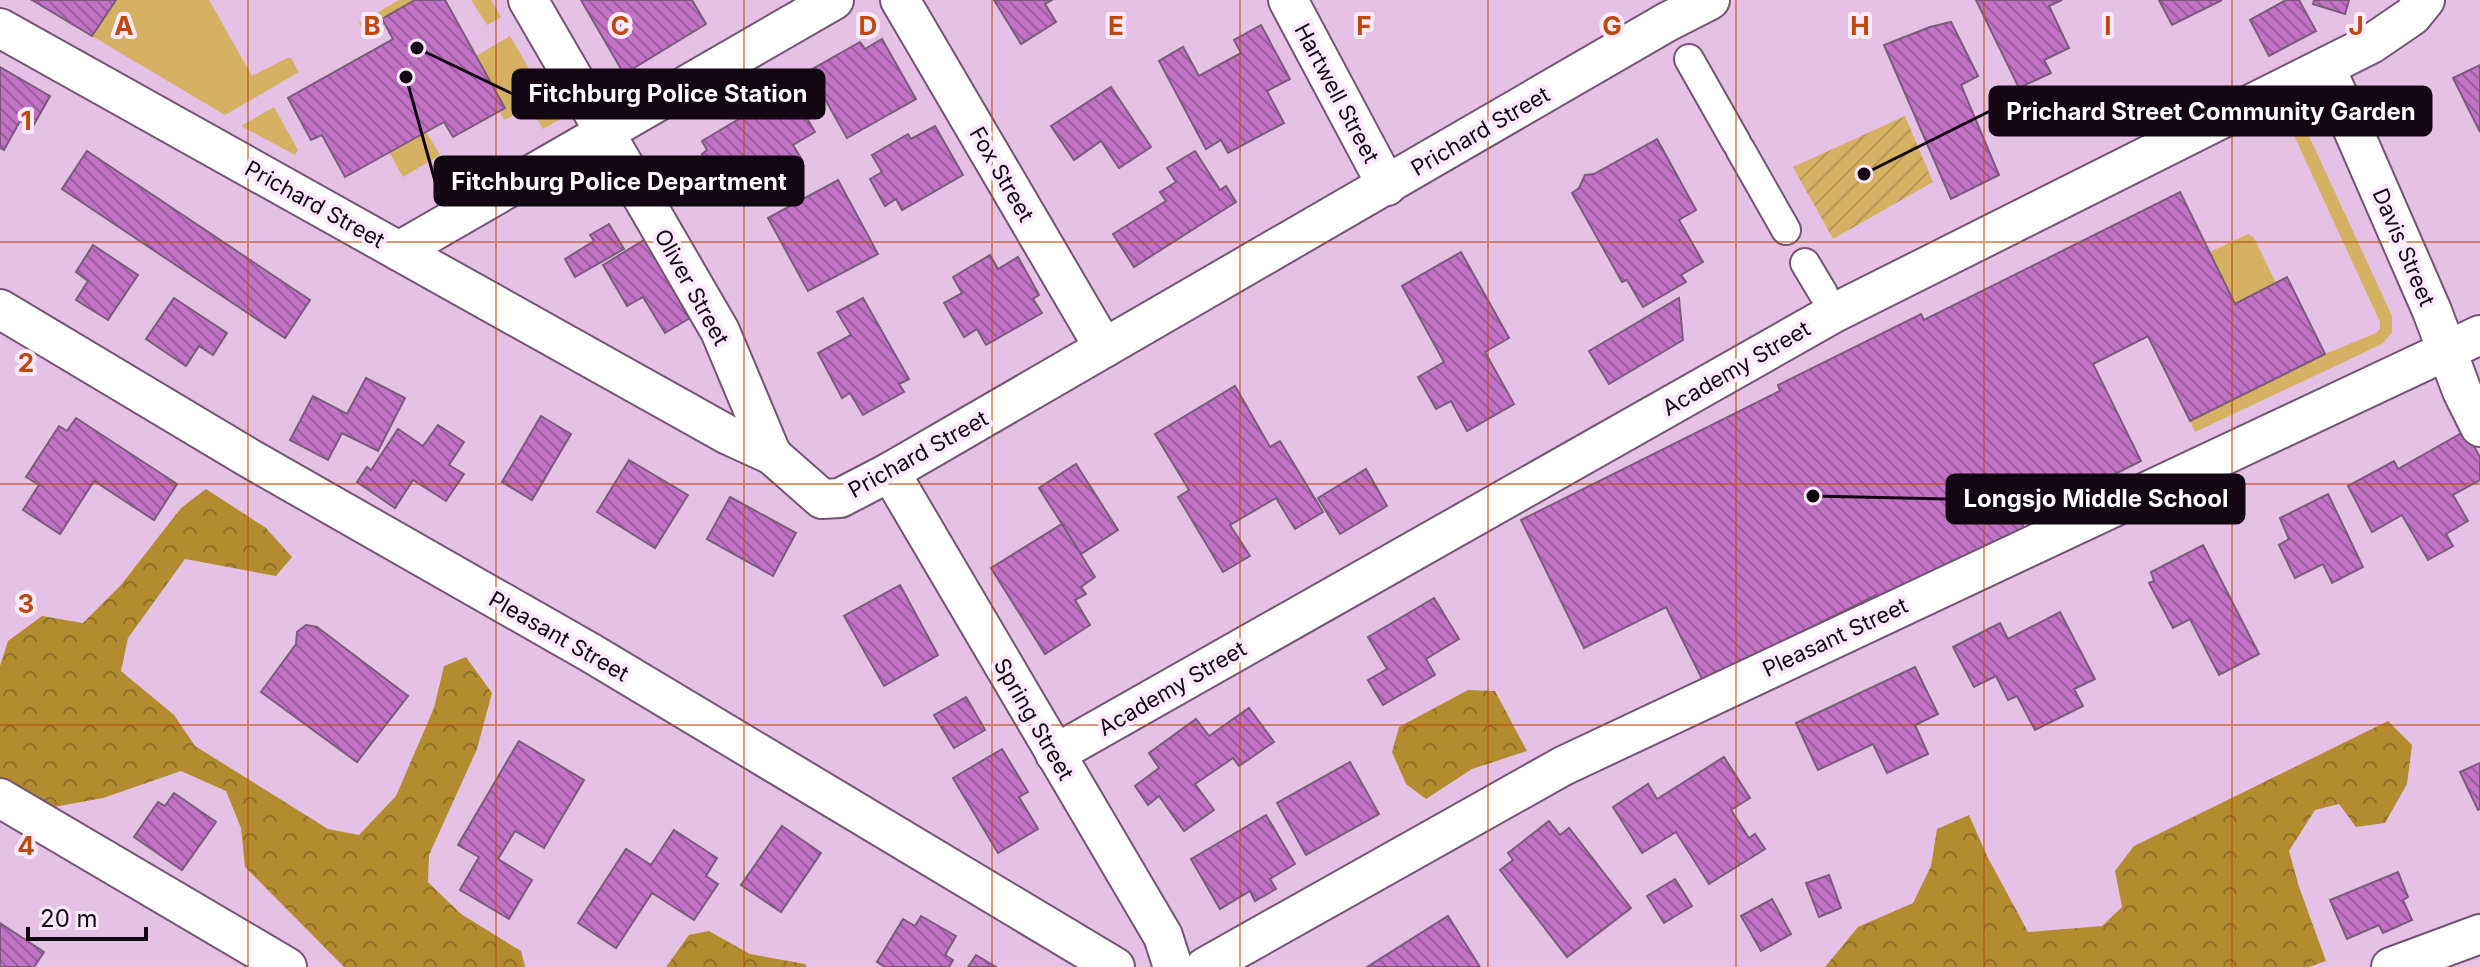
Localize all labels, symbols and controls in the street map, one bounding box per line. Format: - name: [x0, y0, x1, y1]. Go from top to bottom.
- text: A: [114, 10, 134, 41]
- text: B: [363, 10, 381, 41]
- text: C: [610, 10, 630, 41]
- text: D: [859, 10, 877, 41]
- text: E: [1108, 10, 1124, 41]
- text: F: [1356, 10, 1372, 41]
- text: G: [1602, 10, 1622, 41]
- text: H: [1850, 10, 1870, 41]
- text: I: [2104, 10, 2112, 41]
- text: J: [2348, 10, 2364, 41]
- street label: Hartwell Street: [1289, 19, 1385, 167]
- callout: Fitchburg Police Station: [513, 70, 824, 118]
- text: Fitchburg Police Station: [529, 79, 808, 108]
- street label: Prichard Street: [1406, 81, 1554, 181]
- callout: Prichard Street Community Garden: [1990, 87, 2431, 135]
- text: Prichard Street Community Garden: [2006, 97, 2416, 126]
- text: 1: [20, 105, 32, 136]
- street label: Fox Street: [964, 122, 1040, 226]
- street label: Prichard Street: [241, 155, 389, 253]
- callout: Fitchburg Police Department: [435, 157, 803, 205]
- text: Fitchburg Police Department: [451, 167, 787, 196]
- street label: Davis Street: [2368, 184, 2440, 310]
- street label: Oliver Street: [649, 224, 735, 350]
- street label: Academy Street: [1658, 315, 1814, 421]
- text: 2: [18, 347, 34, 378]
- street label: Prichard Street: [844, 405, 992, 503]
- callout: Longsjo Middle School: [1947, 475, 2244, 523]
- text: Longsjo Middle School: [1963, 484, 2229, 513]
- street label: Pleasant Street: [484, 585, 634, 687]
- text: 3: [18, 588, 34, 619]
- street label: Pleasant Street: [1758, 592, 1912, 682]
- street label: Academy Street: [1094, 635, 1250, 741]
- street label: Spring Street: [989, 653, 1079, 785]
- text: 4: [17, 830, 35, 861]
- scale bar: [28, 891, 146, 941]
- text: 20 m: [40, 904, 98, 933]

